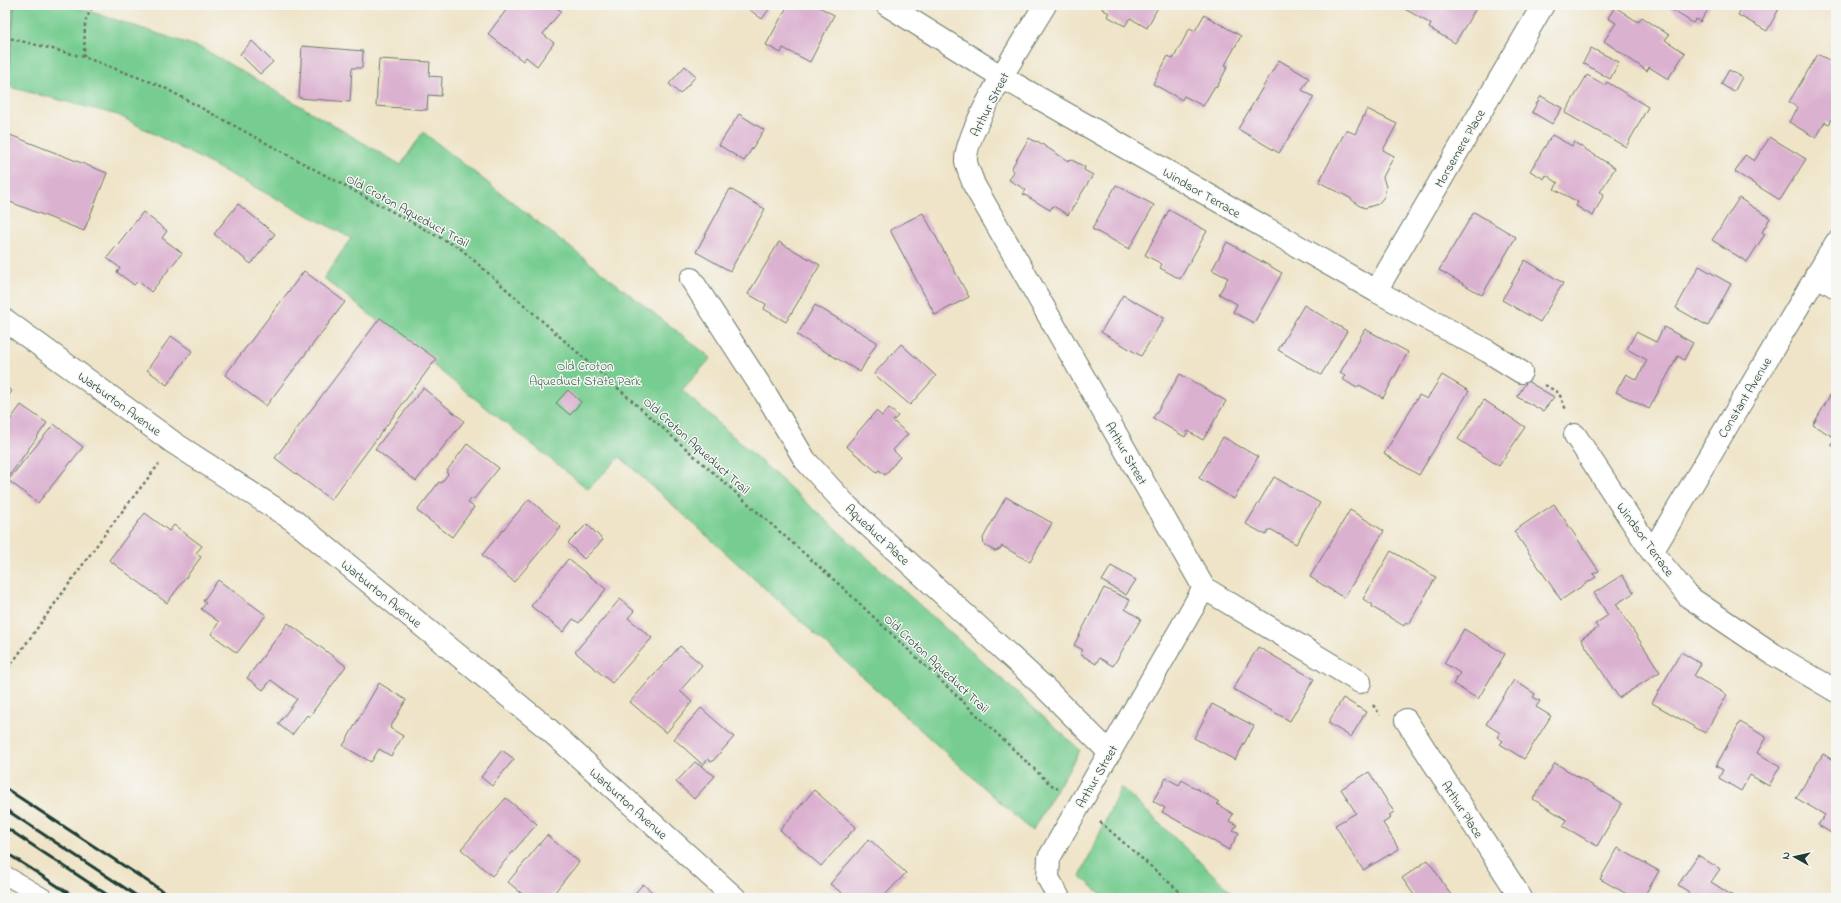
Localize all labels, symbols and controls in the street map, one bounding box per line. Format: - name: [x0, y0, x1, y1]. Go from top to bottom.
- street label: Arthur Street: [966, 69, 1015, 140]
- street label: Morsemere Place: [1430, 106, 1491, 191]
- street label: Windsor Terrace: [1159, 163, 1244, 223]
- street label: Old Croton Aqueduct Trail: [342, 170, 472, 253]
- street label: Constant Avenue: [1714, 354, 1777, 442]
- park label: Old Croton Aqueduct State Park: [529, 357, 641, 391]
- street label: Warburton Avenue: [73, 367, 165, 441]
- street label: Old Croton Aqueduct Trail: [638, 393, 754, 499]
- street label: Arthur Street: [1100, 419, 1152, 489]
- street label: Windsor Terrace: [1611, 499, 1678, 581]
- street label: Aqueduct Place: [840, 500, 914, 570]
- street label: Warburton Avenue: [337, 556, 426, 633]
- street label: Old Croton Aqueduct Trail: [879, 610, 993, 718]
- street label: Arthur Street: [1072, 741, 1123, 812]
- street label: Warburton Avenue: [585, 764, 671, 844]
- street label: Arthur Place: [1436, 777, 1487, 842]
- north arrow: [1775, 837, 1815, 877]
- text: N: [1778, 851, 1795, 861]

